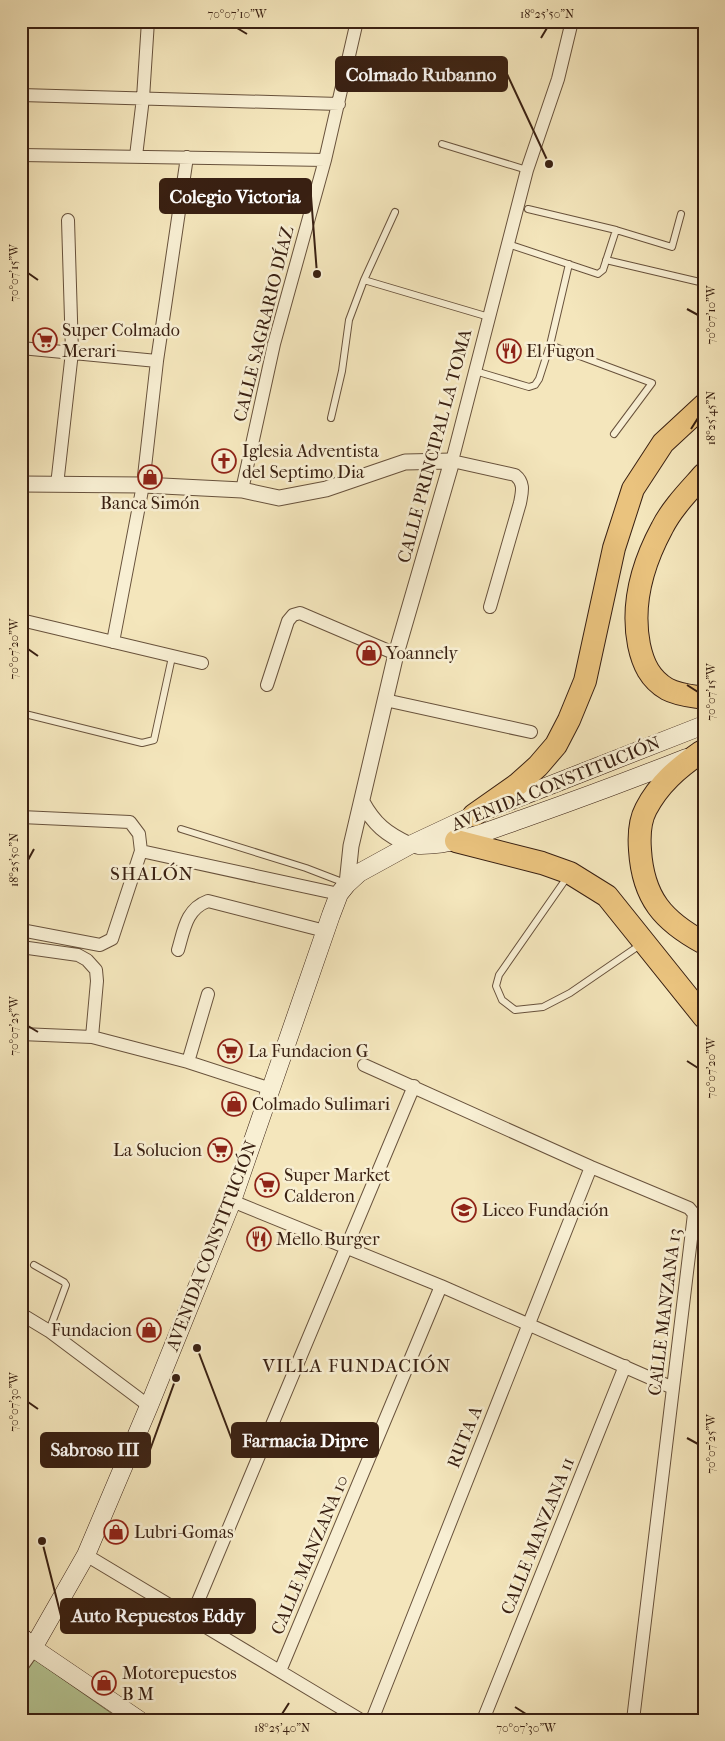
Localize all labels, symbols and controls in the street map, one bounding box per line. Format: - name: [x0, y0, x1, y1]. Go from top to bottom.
- text: 70°07'10"W: [208, 7, 268, 21]
- text: 18°25'50"N: [520, 7, 574, 21]
- callout: Colmado Rubanno: [336, 57, 507, 91]
- text: Colmado Rubanno: [346, 64, 497, 86]
- callout: Colegio Victoria: [160, 179, 311, 213]
- text: Colegio Victoria: [169, 186, 302, 208]
- street label: CALLE SAGRARIO DÍAZ: [229, 224, 298, 424]
- text: 70°07'15"W: [7, 243, 21, 302]
- text: 70°07'10"W: [704, 284, 718, 345]
- place label: Super Colmado Merari: [62, 320, 180, 362]
- street label: CALLE PRINCIPAL LA TOMA: [394, 326, 476, 565]
- supermarket icon: Super Colmado Merari: [32, 327, 58, 353]
- restaurant icon: El Fugon: [496, 338, 522, 364]
- place label: El Fugon: [526, 341, 595, 362]
- text: 18°25'45"N: [704, 391, 718, 445]
- place label: Iglesia Adventista del Septimo Dia: [242, 441, 379, 483]
- church icon: Iglesia Adventista del Septimo Dia: [211, 448, 237, 474]
- shop icon: Banca Simón: [137, 464, 163, 490]
- place label: Banca Simón: [100, 493, 200, 514]
- text: 70°07'20"W: [7, 617, 21, 679]
- shop icon: Yoannely: [356, 640, 382, 666]
- place label: Yoannely: [385, 643, 459, 664]
- text: 70°07'15"W: [704, 662, 718, 721]
- street label: AVENIDA CONSTITUCIÓN: [447, 730, 664, 836]
- text: 18°25'50"N: [7, 833, 21, 887]
- district label: SHALÓN: [110, 862, 194, 885]
- text: 70°07'25"W: [7, 995, 21, 1056]
- text: 70°07'20"W: [704, 1036, 718, 1098]
- supermarket icon: La Fundacion G: [217, 1038, 243, 1064]
- place label: La Fundacion G: [248, 1041, 369, 1062]
- shop icon: Colmado Sulimari: [221, 1091, 247, 1117]
- place label: Colmado Sulimari: [252, 1094, 391, 1115]
- street label: AVENIDA CONSTITUCIÓN: [160, 1137, 262, 1355]
- supermarket icon: La Solucion: [207, 1137, 233, 1163]
- place label: La Solucion: [113, 1140, 203, 1161]
- place label: Super Market Calderon: [284, 1165, 391, 1207]
- supermarket icon: Super Market Calderon: [254, 1172, 280, 1198]
- school or university icon: Liceo Fundación: [451, 1197, 477, 1223]
- place label: Liceo Fundación: [482, 1200, 609, 1221]
- restaurant icon: Mello Burger: [246, 1226, 272, 1252]
- street label: CALLE MANZANA 13: [644, 1227, 686, 1397]
- place label: Mello Burger: [276, 1229, 380, 1250]
- shop icon: Fundacion: [136, 1317, 162, 1343]
- place label: Fundacion: [51, 1320, 133, 1341]
- district label: VILLA FUNDACIÓN: [262, 1354, 451, 1377]
- text: 70°07'30"W: [7, 1371, 21, 1432]
- street label: RUTA A: [443, 1403, 487, 1471]
- text: 70°07'25"W: [704, 1413, 718, 1474]
- callout: Farmacia Dipre: [232, 1423, 378, 1457]
- text: Farmacia Dipre: [241, 1430, 369, 1452]
- callout: Sabroso III: [41, 1433, 150, 1467]
- text: Sabroso III: [51, 1439, 140, 1461]
- street label: CALLE MANZANA 11: [497, 1454, 579, 1618]
- street label: CALLE MANZANA 10: [267, 1472, 353, 1638]
- shop icon: Lubri-Gomas: [103, 1519, 129, 1545]
- place label: Lubri-Gomas: [134, 1522, 234, 1543]
- callout: Auto Repuestos Eddy: [61, 1599, 255, 1633]
- text: Auto Repuestos Eddy: [70, 1605, 245, 1627]
- place label: Motorepuestos B M: [122, 1663, 237, 1705]
- shop icon: Motorepuestos B M: [91, 1670, 117, 1696]
- text: 18°25'40"N: [254, 1721, 310, 1735]
- text: 70°07'30"W: [496, 1721, 557, 1735]

